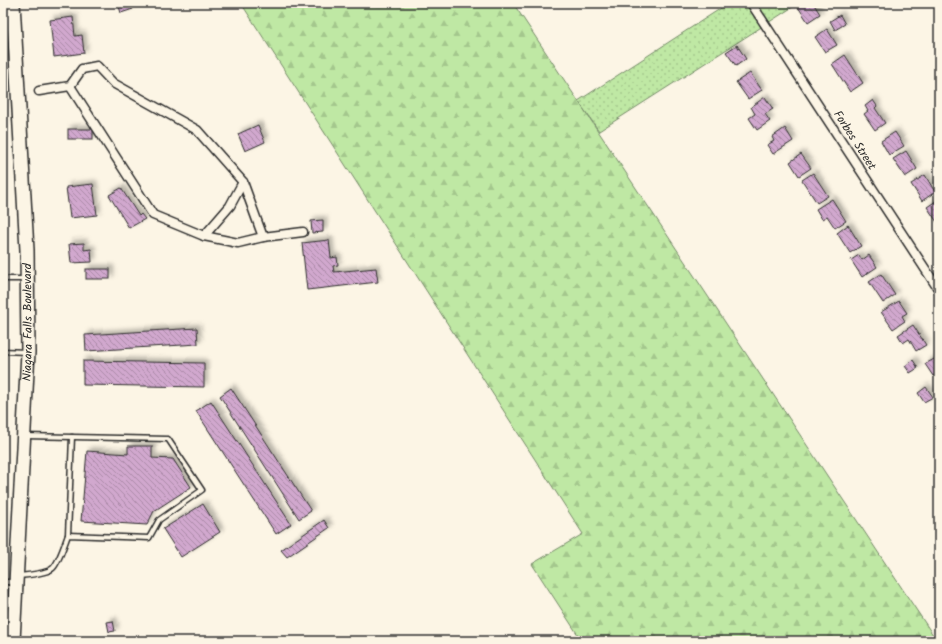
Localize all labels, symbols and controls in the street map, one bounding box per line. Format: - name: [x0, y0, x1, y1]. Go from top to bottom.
- street label: Forbes Street: [828, 107, 881, 174]
- street label: Niagara Falls Boulevard: [17, 262, 38, 382]

